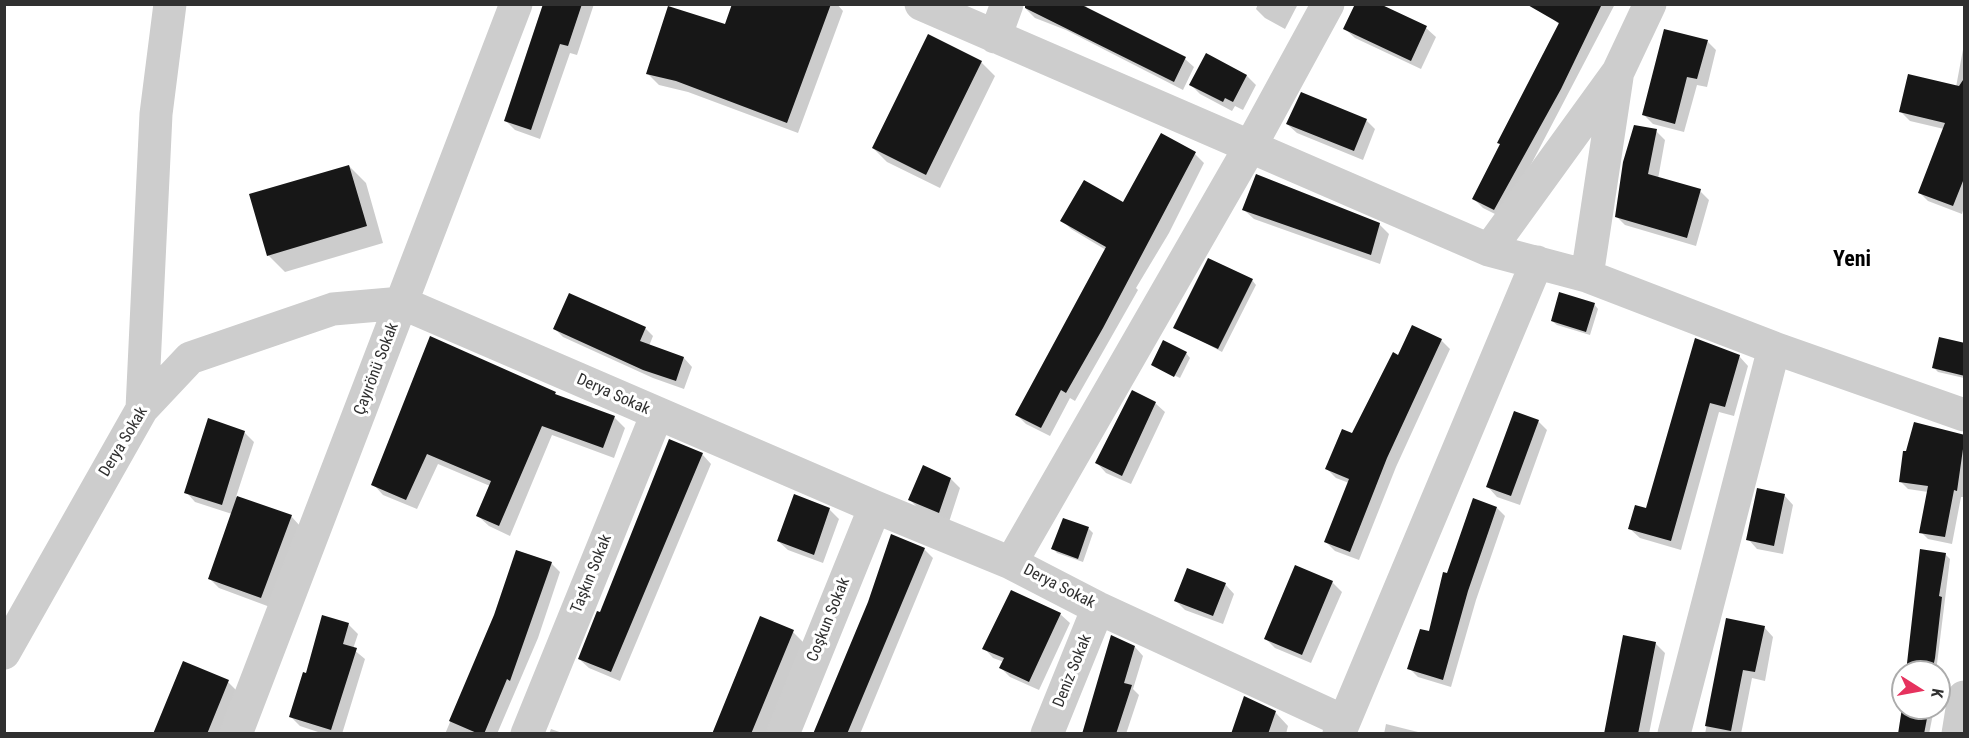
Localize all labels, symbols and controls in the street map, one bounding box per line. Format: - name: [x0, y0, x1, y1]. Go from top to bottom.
- district label: Yeni: [1833, 247, 1871, 273]
- street label: Çayırönü Sokak: [351, 320, 403, 418]
- street label: Derya Sokak: [573, 370, 653, 420]
- street label: Derya Sokak: [96, 404, 152, 480]
- street label: Taşkın Sokak: [568, 532, 616, 616]
- street label: Derya Sokak: [1020, 561, 1098, 613]
- street label: Coşkun Sokak: [803, 575, 855, 665]
- street label: Deniz Sokak: [1050, 632, 1096, 710]
- north arrow: [1891, 660, 1951, 720]
- text: K: [1927, 687, 1947, 699]

